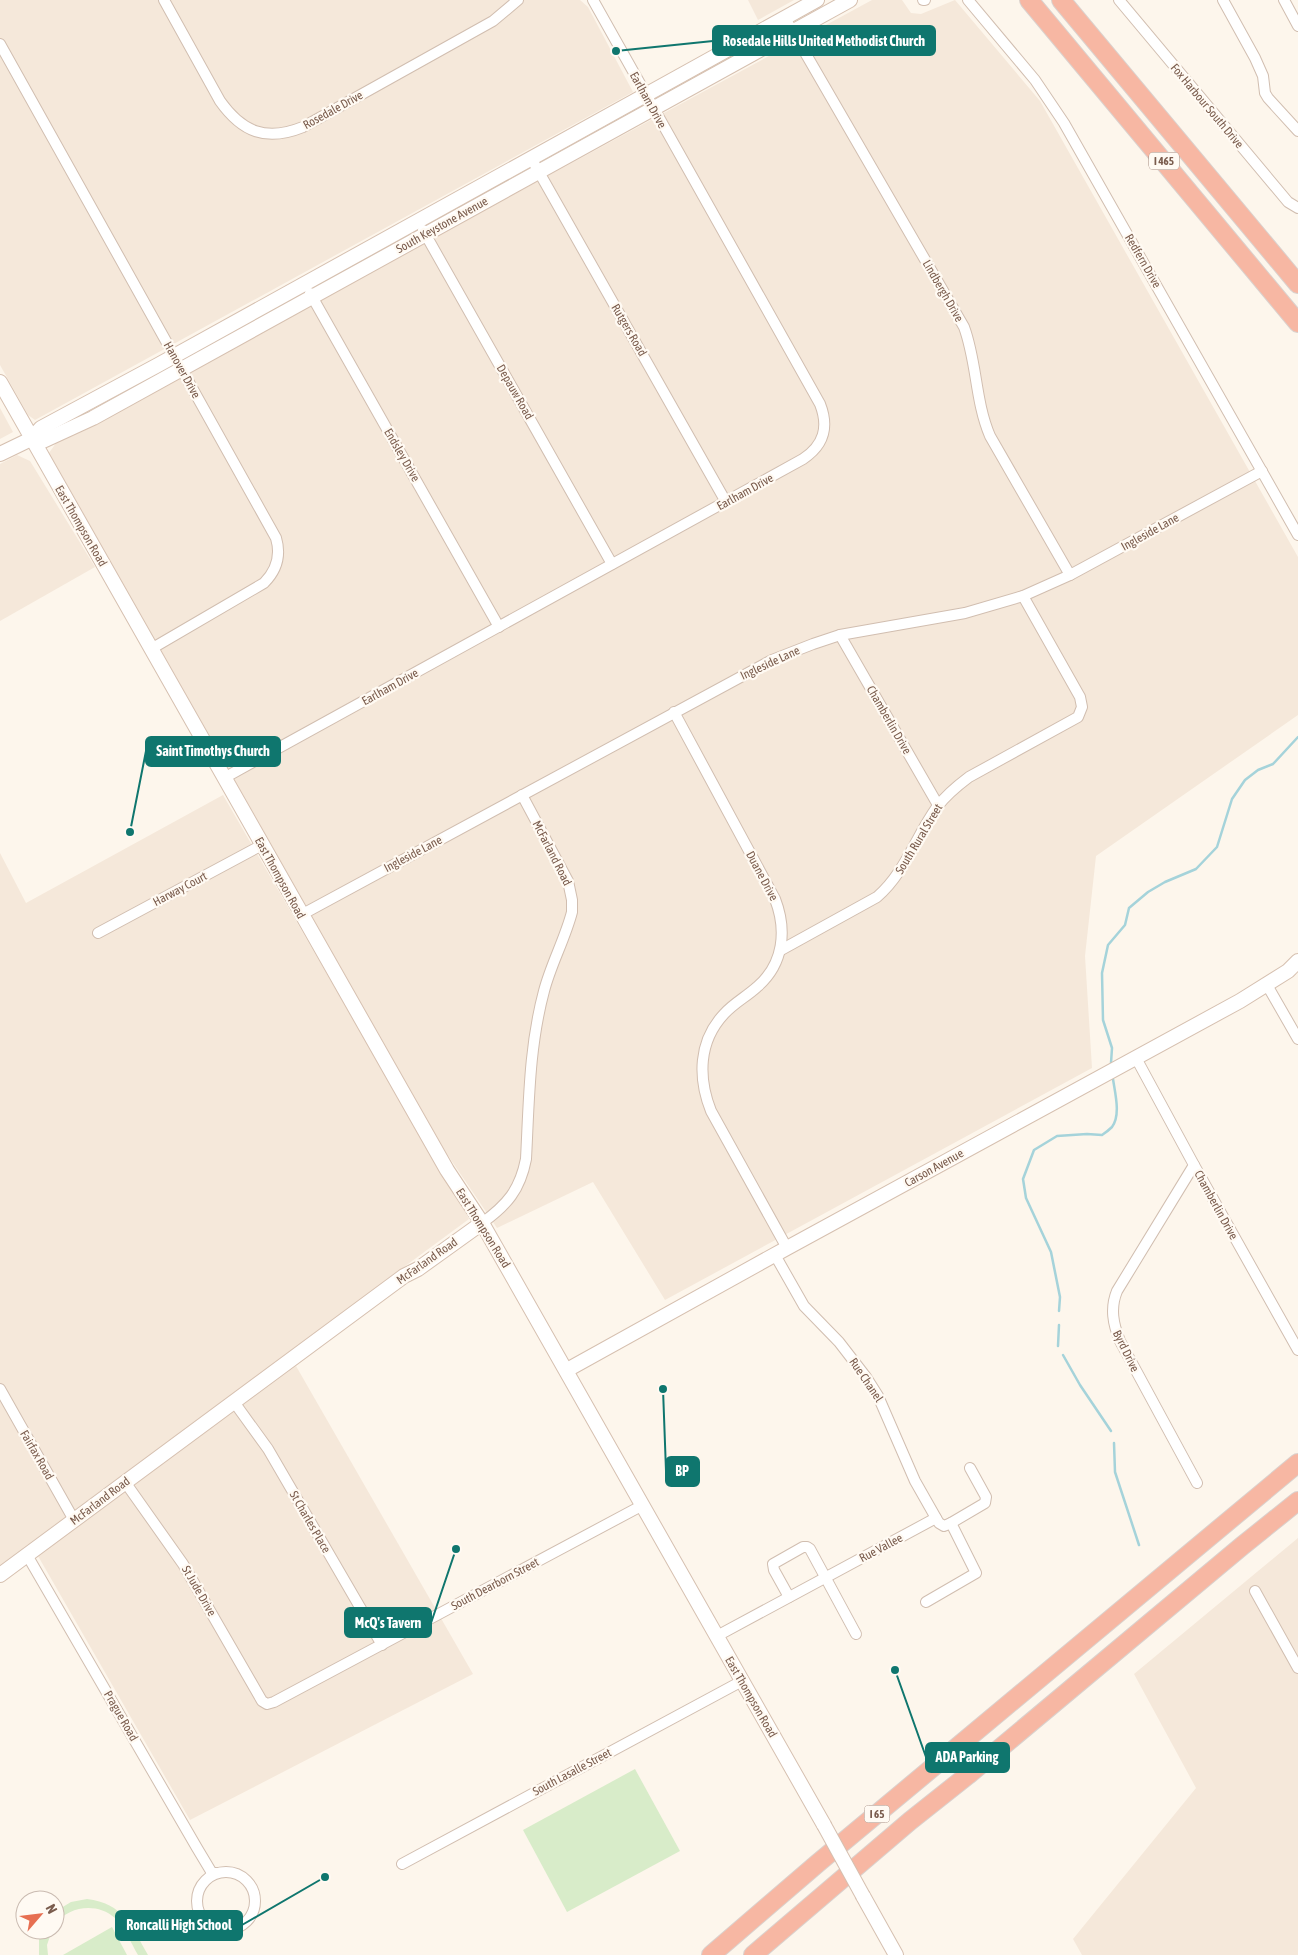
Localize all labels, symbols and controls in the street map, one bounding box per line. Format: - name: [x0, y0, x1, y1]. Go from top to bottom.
- callout: Rosedale Hills United Methodist Church: [713, 26, 935, 55]
- text: Rosedale Hills United Methodist Church: [723, 33, 925, 49]
- street label: Fox Harbour South Drive: [1168, 61, 1246, 151]
- street label: Earlham Drive: [627, 69, 669, 131]
- street label: Rosedale Drive: [301, 88, 365, 132]
- road number: I 465: [1149, 153, 1179, 170]
- street label: South Keystone Avenue: [394, 194, 490, 256]
- street label: Redfern Drive: [1122, 231, 1164, 291]
- street label: Lindbergh Drive: [920, 258, 966, 324]
- street label: Rutgers Road: [608, 301, 650, 359]
- street label: Hanover Drive: [161, 339, 203, 401]
- street label: Depauw Road: [494, 362, 536, 422]
- street label: Endsley Drive: [381, 426, 423, 484]
- street label: Earlham Drive: [714, 471, 776, 513]
- street label: East Thompson Road: [52, 483, 110, 569]
- street label: Ingleside Lane: [1119, 510, 1181, 554]
- street label: Ingleside Lane: [738, 643, 802, 683]
- street label: Earlham Drive: [359, 666, 421, 708]
- street label: Chamberlin Drive: [864, 683, 914, 757]
- callout: Saint Timothys Church: [146, 737, 280, 766]
- text: Saint Timothys Church: [156, 743, 270, 759]
- street label: South Rural Street: [893, 801, 946, 877]
- street label: McFarland Road: [530, 818, 574, 888]
- street label: Ingleside Lane: [382, 833, 444, 875]
- street label: East Thompson Road: [252, 835, 308, 921]
- street label: Duane Drive: [743, 849, 781, 903]
- street label: Harway Court: [151, 869, 210, 909]
- street label: Carson Avenue: [902, 1146, 966, 1190]
- street label: Chamberlin Drive: [1191, 1168, 1241, 1242]
- street label: East Thompson Road: [453, 1186, 513, 1270]
- street label: McFarland Road: [394, 1235, 460, 1287]
- street label: Byrd Drive: [1110, 1328, 1142, 1374]
- street label: Rue Chanel: [846, 1355, 886, 1405]
- street label: Fairfax Road: [17, 1428, 57, 1482]
- callout: BP: [666, 1457, 699, 1486]
- text: BP: [675, 1463, 689, 1479]
- street label: McFarland Road: [67, 1474, 133, 1528]
- street label: St Charles Place: [287, 1488, 333, 1556]
- street label: Rue Vallee: [857, 1531, 905, 1565]
- street label: South Dearborn Street: [449, 1555, 542, 1613]
- street label: St Jude Drive: [179, 1563, 219, 1619]
- callout: McQ's Tavern: [345, 1608, 431, 1637]
- text: McQ's Tavern: [355, 1615, 421, 1631]
- street label: East Thompson Road: [722, 1654, 780, 1740]
- street label: Prague Road: [101, 1688, 141, 1744]
- callout: ADA Parking: [926, 1743, 1009, 1772]
- street label: South Lasalle Street: [530, 1745, 614, 1799]
- text: ADA Parking: [935, 1749, 999, 1765]
- road number: I 65: [864, 1806, 890, 1822]
- north arrow: [15, 1890, 65, 1940]
- text: N: [42, 1901, 60, 1916]
- callout: Roncalli High School: [116, 1911, 242, 1940]
- text: Roncalli High School: [126, 1917, 232, 1933]

